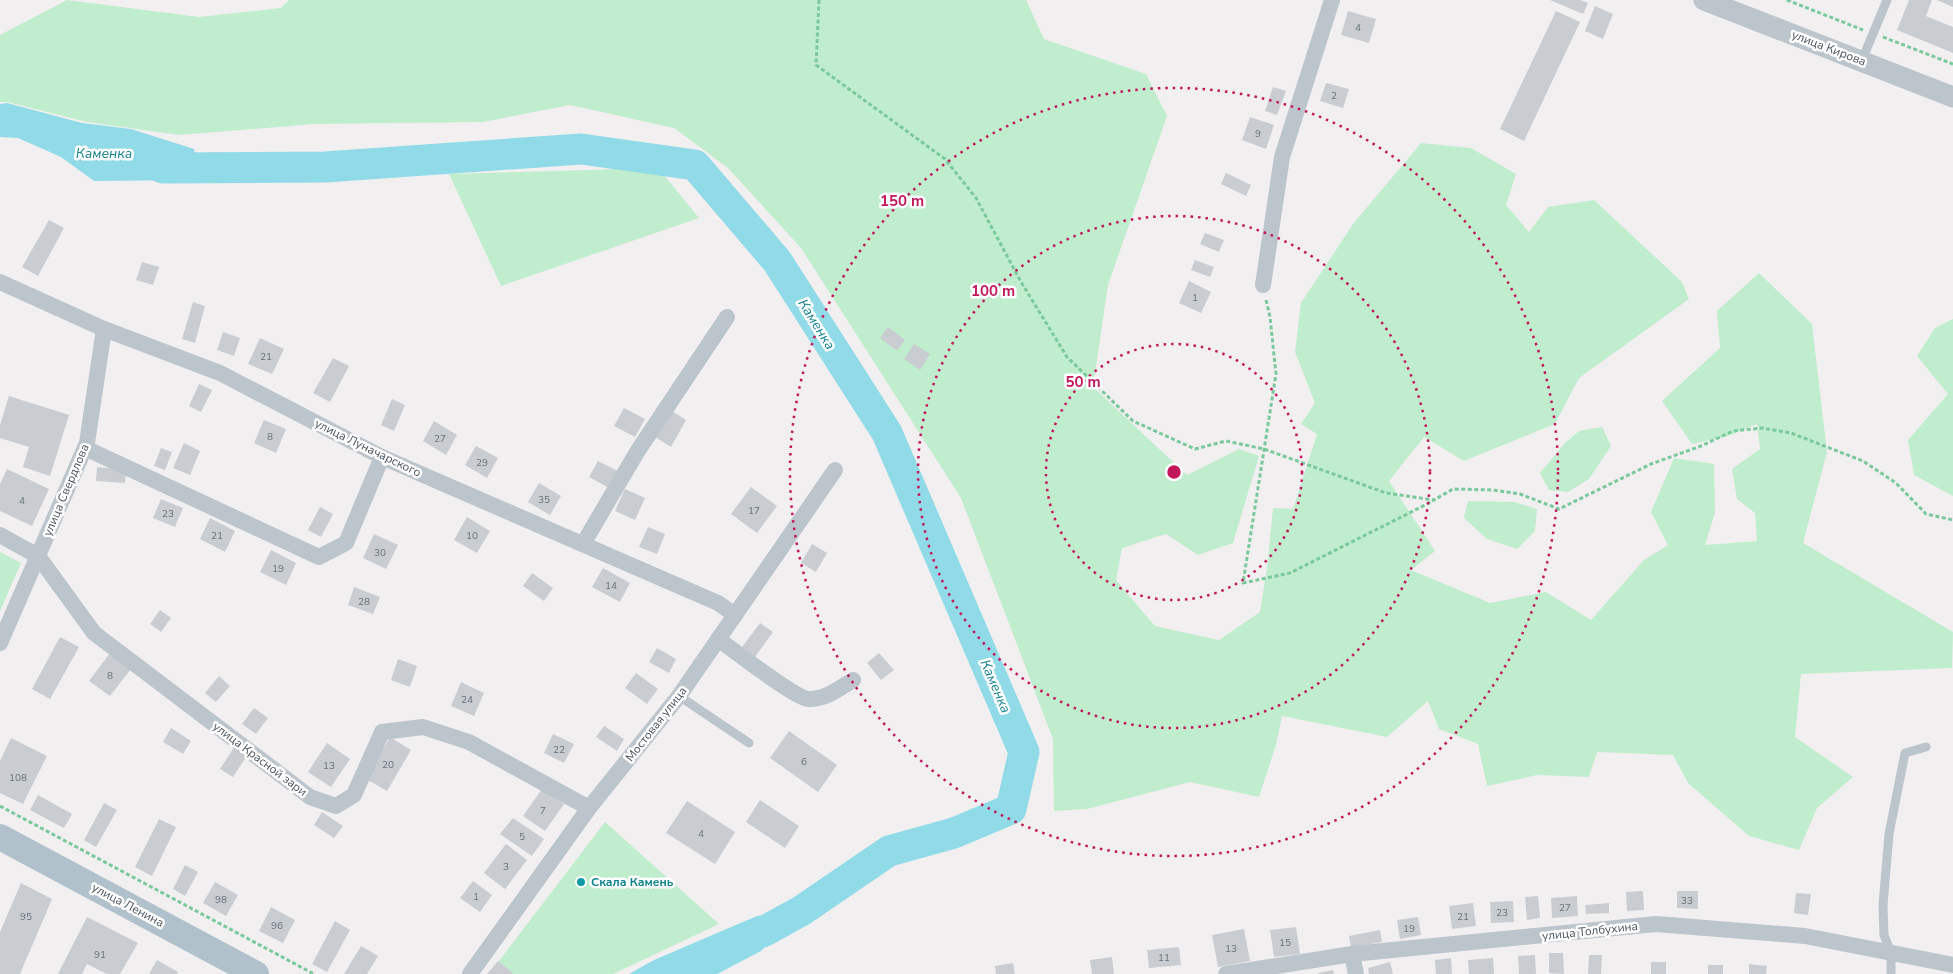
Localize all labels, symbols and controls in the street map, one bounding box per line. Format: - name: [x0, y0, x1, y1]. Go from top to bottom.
- house number: 4: [1355, 21, 1361, 35]
- street label: улица Кирова: [1790, 27, 1868, 69]
- house number: 2: [1331, 89, 1337, 103]
- house number: 9: [1255, 127, 1261, 141]
- water label: Каменка: [76, 144, 132, 163]
- text: 150 m: [880, 191, 924, 211]
- text: 100 m: [971, 281, 1015, 301]
- house number: 1: [1192, 291, 1198, 305]
- water label: Каменка: [794, 295, 840, 353]
- house number: 21: [260, 350, 272, 364]
- text: 50 m: [1065, 372, 1101, 392]
- street label: улица Луначарского: [312, 415, 424, 481]
- house number: 8: [267, 430, 273, 444]
- house number: 27: [434, 432, 446, 446]
- street label: улица Свердлова: [39, 441, 93, 539]
- house number: 29: [476, 456, 488, 470]
- centre of rings: [1165, 463, 1183, 481]
- house number: 35: [538, 493, 550, 507]
- house number: 4: [19, 494, 25, 508]
- house number: 17: [748, 504, 760, 518]
- house number: 23: [162, 507, 174, 521]
- house number: 21: [211, 529, 223, 543]
- house number: 10: [466, 529, 478, 543]
- house number: 30: [374, 546, 386, 560]
- house number: 19: [272, 562, 284, 576]
- house number: 14: [605, 579, 617, 593]
- house number: 28: [358, 595, 370, 609]
- water label: Каменка: [976, 656, 1015, 716]
- house number: 8: [107, 669, 113, 683]
- street label: Мостовая улица: [622, 683, 690, 765]
- house number: 24: [461, 693, 473, 707]
- street label: улица Красной зари: [210, 718, 310, 800]
- house number: 22: [553, 743, 565, 757]
- house number: 6: [801, 755, 807, 769]
- house number: 20: [382, 758, 394, 772]
- house number: 13: [323, 759, 335, 773]
- house number: 108: [9, 771, 27, 785]
- house number: 7: [540, 804, 546, 818]
- house number: 4: [698, 827, 704, 841]
- house number: 5: [519, 830, 525, 844]
- house number: 3: [503, 860, 509, 874]
- place label: Скала Камень: [591, 874, 674, 890]
- marker: Скала Камень: [575, 876, 587, 888]
- street label: улица Ленина: [89, 879, 167, 931]
- house number: 1: [473, 890, 479, 904]
- house number: 98: [215, 893, 227, 907]
- house number: 33: [1681, 894, 1693, 908]
- house number: 27: [1559, 901, 1571, 915]
- house number: 23: [1496, 906, 1508, 920]
- house number: 95: [20, 910, 32, 924]
- house number: 21: [1457, 910, 1469, 924]
- street label: улица Толбухина: [1541, 918, 1639, 944]
- house number: 96: [271, 919, 283, 933]
- house number: 19: [1403, 922, 1415, 936]
- house number: 15: [1279, 936, 1291, 950]
- house number: 13: [1225, 942, 1237, 956]
- house number: 91: [94, 948, 106, 962]
- house number: 11: [1158, 951, 1170, 965]

